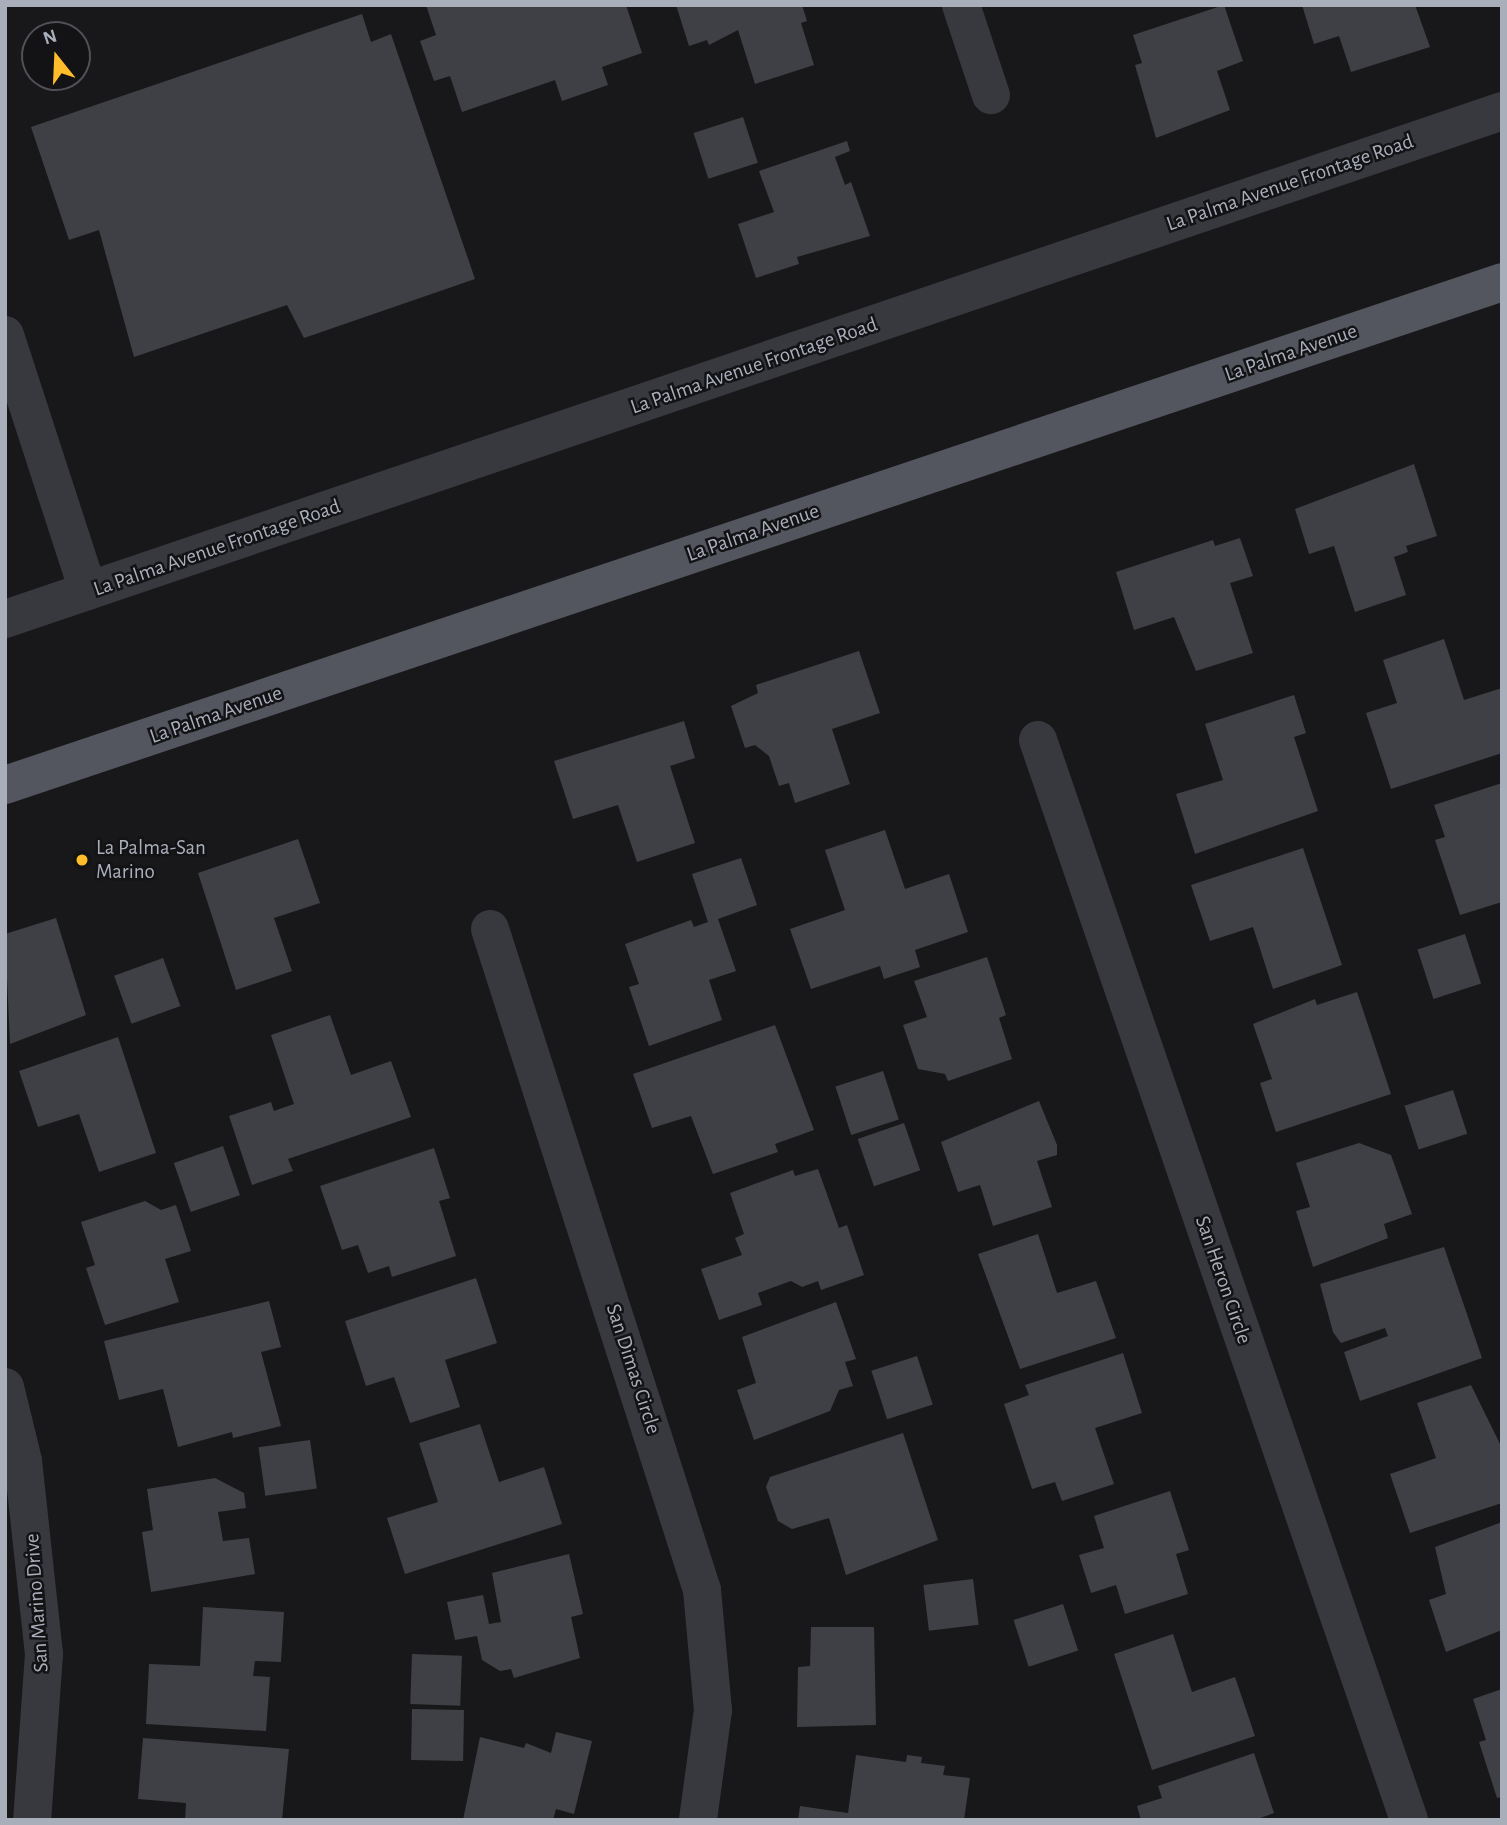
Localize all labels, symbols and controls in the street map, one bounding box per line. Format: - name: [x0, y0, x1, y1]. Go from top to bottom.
- north arrow: [21, 21, 91, 91]
- text: N: [41, 26, 59, 49]
- street label: La Palma Avenue Frontage Road: [1163, 129, 1417, 237]
- street label: La Palma Avenue Frontage Road: [627, 312, 881, 420]
- street label: La Palma Avenue: [1221, 319, 1361, 387]
- street label: La Palma Avenue Frontage Road: [90, 494, 344, 602]
- street label: La Palma Avenue: [683, 499, 823, 567]
- street label: La Palma Avenue: [146, 681, 286, 749]
- place label: La Palma-San Marino: [96, 835, 206, 885]
- marker: La Palma-San Marino: [74, 852, 90, 868]
- street label: San Heron Circle: [1189, 1213, 1257, 1347]
- street label: San Dimas Circle: [600, 1301, 666, 1437]
- street label: San Marino Drive: [20, 1533, 54, 1673]

